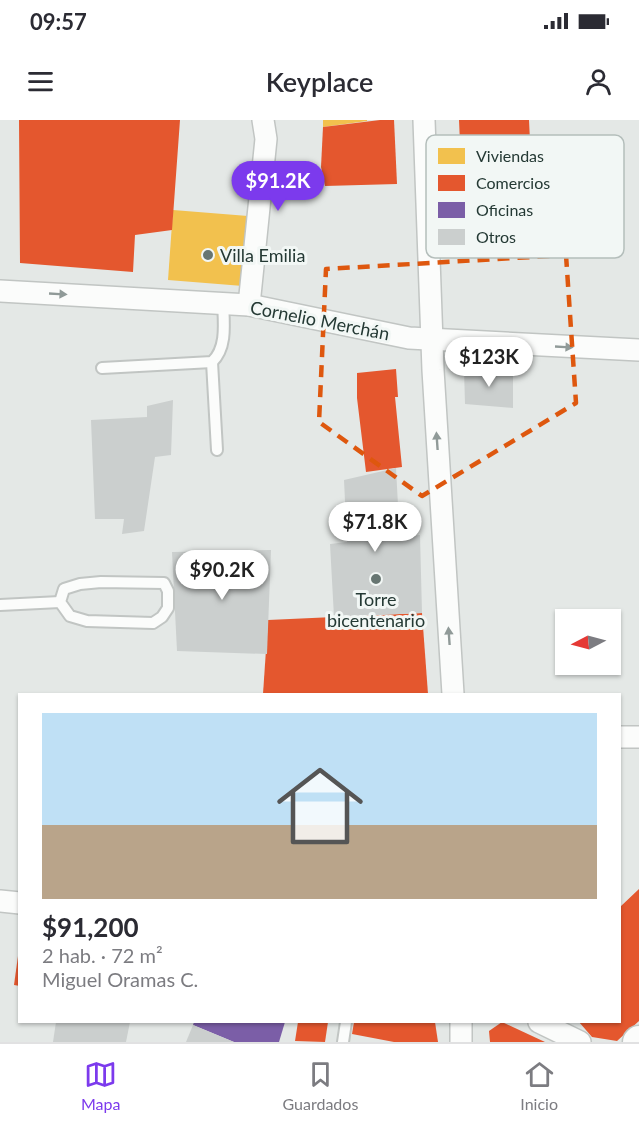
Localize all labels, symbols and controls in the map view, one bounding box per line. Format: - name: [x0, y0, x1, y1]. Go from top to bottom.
- text: 09:57: [30, 8, 87, 35]
- icon: menu: [24, 65, 57, 98]
- text: Keyplace: [266, 65, 373, 98]
- icon: person: [582, 65, 615, 98]
- legend: [426, 135, 624, 258]
- text: Viviendas: [476, 146, 544, 165]
- pin: $91.2K: [229, 161, 327, 212]
- text: $91.2K: [246, 168, 310, 192]
- text: Comercios: [476, 173, 550, 192]
- text: Oficinas: [476, 200, 533, 219]
- text: Otros: [476, 227, 516, 246]
- place label: Villa Emilia: [220, 244, 305, 266]
- marker: Villa Emilia: [201, 248, 215, 262]
- one-way arrow: [49, 289, 68, 298]
- street label: Cornelio Merchán: [249, 296, 391, 344]
- pin: $123K: [447, 337, 531, 388]
- one-way arrow: [555, 342, 574, 351]
- text: $123K: [459, 344, 519, 368]
- one-way arrow: [433, 432, 442, 451]
- pin: $71.8K: [326, 502, 424, 553]
- text: $71.8K: [343, 509, 407, 533]
- pin: $90.2K: [173, 550, 271, 601]
- text: $90.2K: [190, 557, 254, 581]
- marker: Torre bicentenario: [369, 572, 383, 586]
- place label: Torre bicentenario: [327, 588, 425, 631]
- north arrow: [555, 609, 621, 675]
- map controls: [555, 609, 621, 675]
- one-way arrow: [445, 627, 454, 646]
- icon: home: [266, 752, 374, 860]
- text: $91,200: [42, 911, 139, 943]
- text: 2 hab. · 72 m²: [42, 943, 163, 967]
- text: Miguel Oramas C.: [42, 967, 198, 991]
- tab: Mapa: [81, 1058, 121, 1113]
- tab: Guardados: [283, 1058, 358, 1113]
- tab: Inicio: [520, 1058, 558, 1113]

